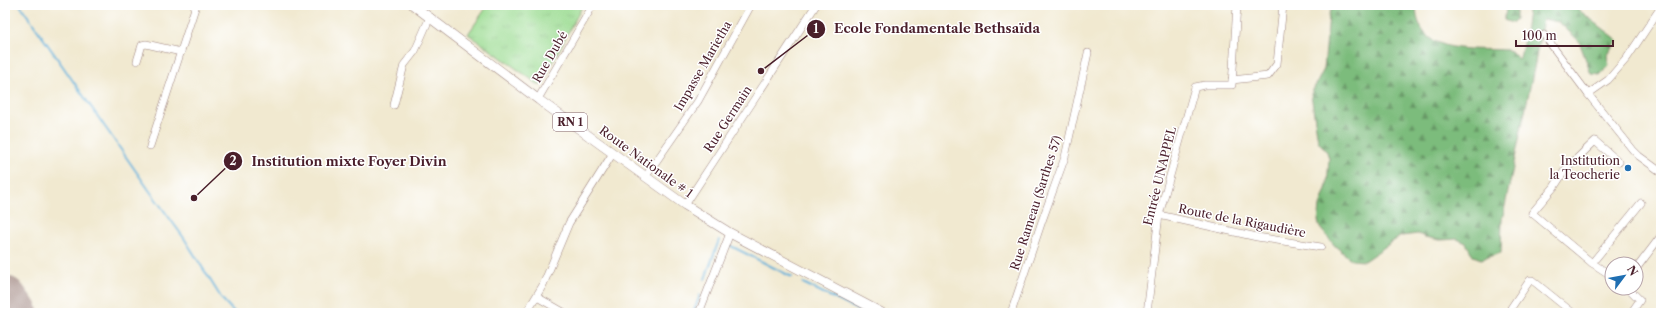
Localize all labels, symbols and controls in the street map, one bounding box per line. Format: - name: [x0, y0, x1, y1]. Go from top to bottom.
- callout: Ecole Fondamentale Bethsaïda: [806, 16, 1048, 41]
- street label: Impasse Marietha: [671, 17, 735, 114]
- text: Ecole Fondamentale Bethsaïda: [834, 20, 1040, 36]
- text: 1: [813, 21, 819, 36]
- scale bar: [1516, 22, 1613, 48]
- street label: Rue Dubé: [529, 28, 570, 85]
- text: 100 m: [1522, 28, 1557, 43]
- street label: Rue Germain: [701, 82, 755, 155]
- road number: RN 1: [553, 113, 587, 131]
- street label: Route Nationale # 1: [596, 123, 696, 201]
- street label: Entrée UNAPPEL: [1140, 125, 1179, 227]
- street label: Rue Rameau (Sarthes 57): [1007, 133, 1065, 272]
- callout: Institution mixte Foyer Divin: [223, 149, 454, 174]
- text: 2: [229, 153, 237, 168]
- text: Institution mixte Foyer Divin: [251, 153, 447, 169]
- place label: Institution la Teocherie: [1549, 153, 1620, 182]
- marker: Institution la Teocherie: [1623, 163, 1633, 173]
- street label: Route de la Rigaudière: [1177, 201, 1307, 240]
- north arrow: [1604, 256, 1644, 296]
- text: N: [1624, 263, 1641, 279]

